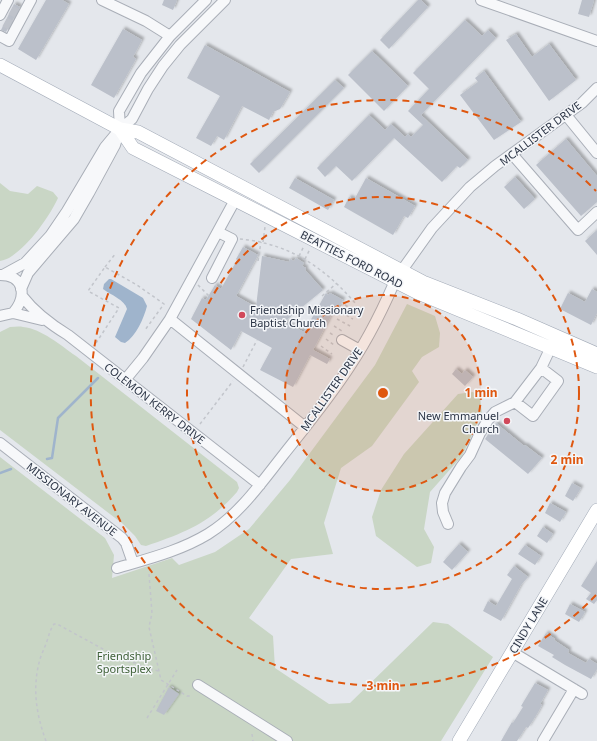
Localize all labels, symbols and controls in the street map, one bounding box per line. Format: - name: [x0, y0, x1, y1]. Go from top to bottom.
- street label: MCALLISTER DRIVE: [496, 97, 584, 169]
- street label: BEATTIES FORD ROAD: [298, 227, 406, 291]
- place label: Friendship Missionary Baptist Church: [250, 302, 364, 330]
- marker: Friendship Missionary Baptist Church: [237, 310, 247, 320]
- street label: MCALLISTER DRIVE: [297, 344, 365, 434]
- street label: COLEMON KERRY DRIVE: [102, 359, 208, 447]
- text: 1 min: [464, 384, 498, 401]
- centre of rings: [376, 386, 390, 400]
- place label: New Emmanuel Church: [418, 408, 499, 436]
- marker: New Emmanuel Church: [502, 416, 512, 426]
- text: 2 min: [550, 451, 584, 468]
- street label: MISSIONARY AVENUE: [24, 459, 120, 539]
- street label: CINDY LANE: [505, 594, 551, 656]
- park label: Friendship Sportsplex: [97, 648, 152, 676]
- text: 3 min: [366, 677, 400, 694]

